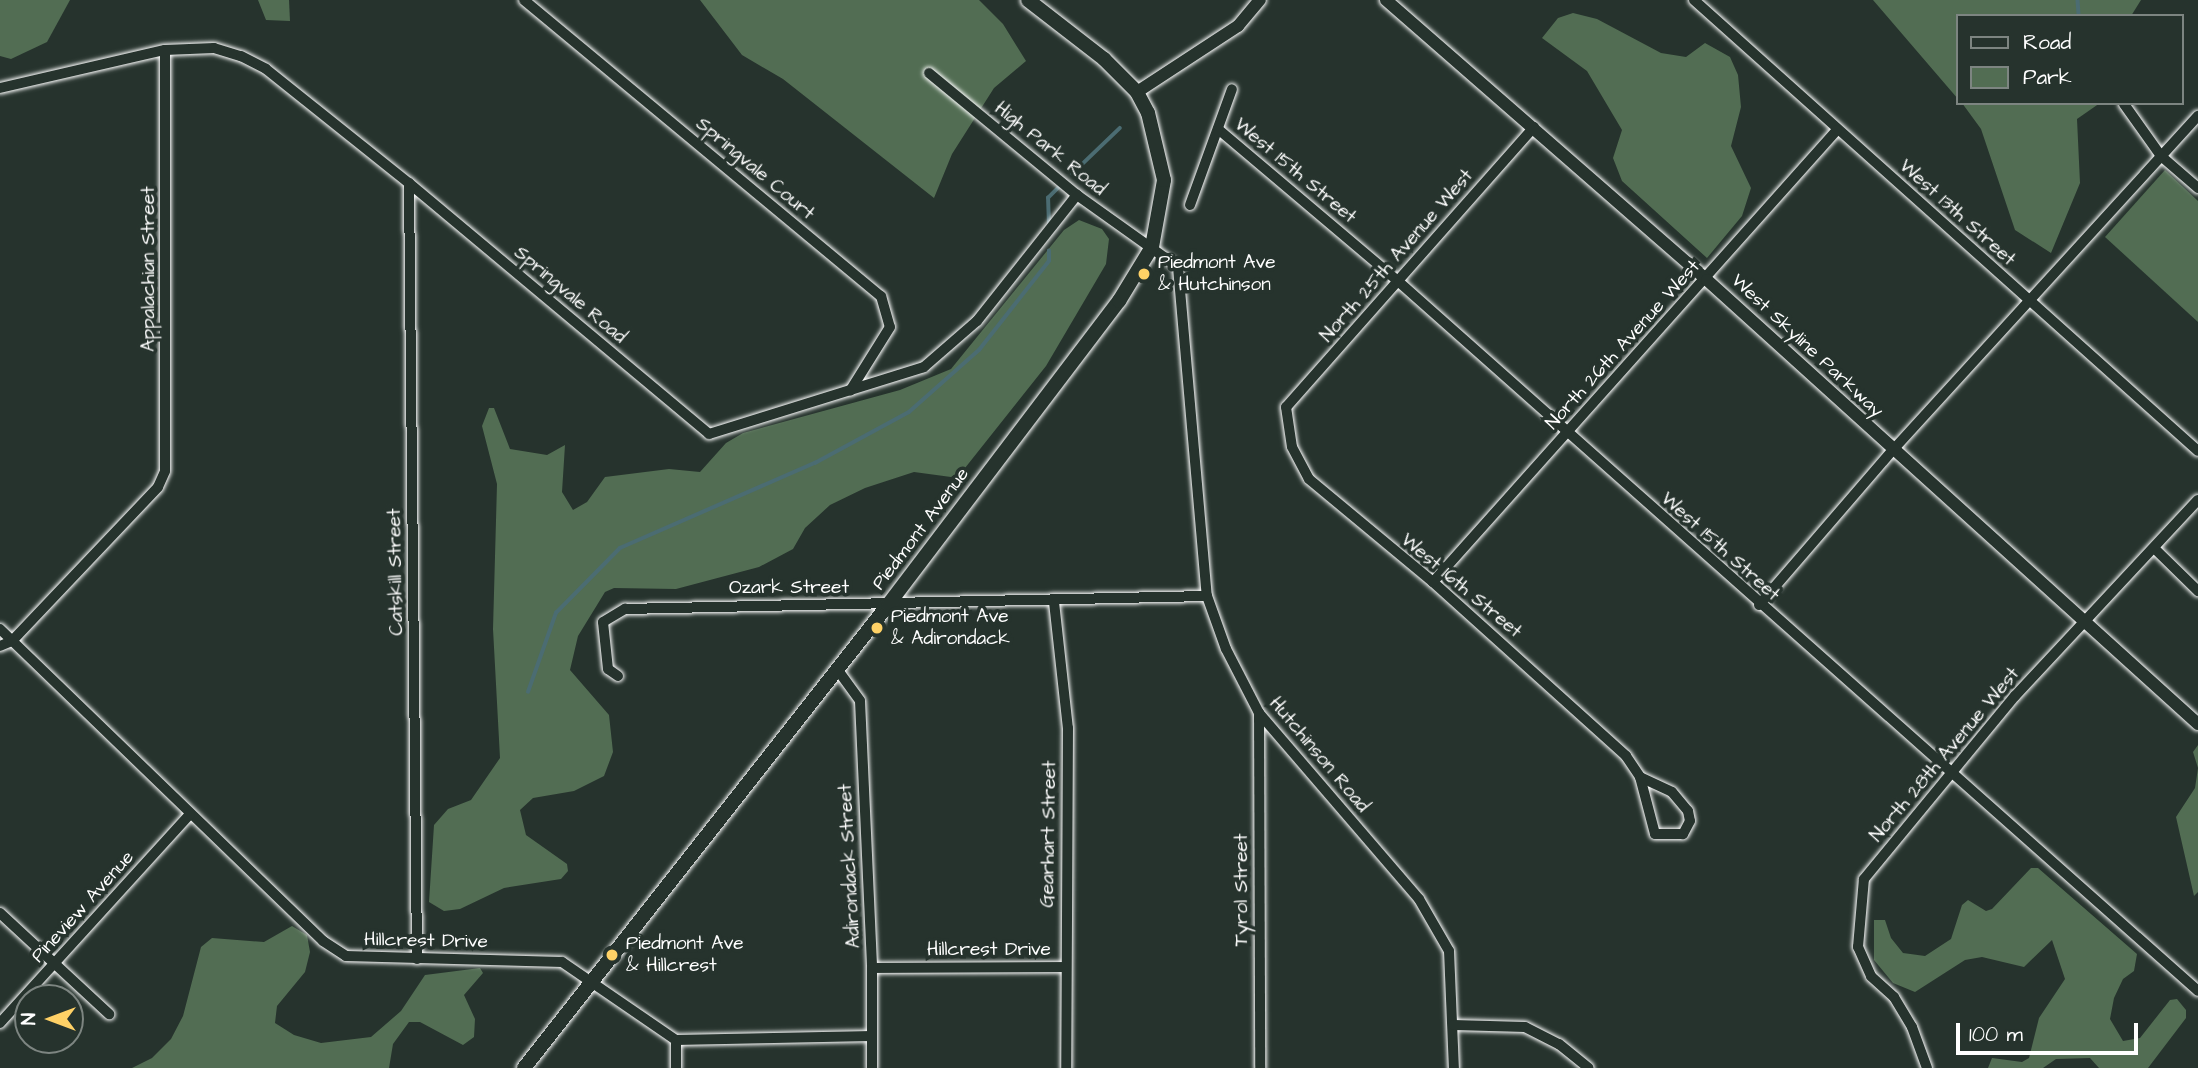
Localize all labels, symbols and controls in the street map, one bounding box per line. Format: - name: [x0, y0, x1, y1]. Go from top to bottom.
- legend: [1956, 14, 2184, 105]
- text: Road: [2023, 28, 2071, 57]
- text: Park: [2023, 63, 2072, 92]
- street label: High Park Road: [990, 97, 1110, 201]
- street label: Springvale Court: [691, 113, 819, 225]
- street label: West 15th Street: [1229, 113, 1361, 229]
- street label: West 13th Street: [1894, 155, 2020, 271]
- street label: North 25th Avenue West: [1316, 165, 1478, 347]
- street label: Appalachian Street: [138, 186, 160, 352]
- street label: Springvale Road: [509, 241, 631, 349]
- place label: Piedmont Ave & Hutchinson: [1158, 252, 1276, 296]
- street label: North 26th Avenue West: [1541, 256, 1705, 434]
- marker: Piedmont Ave & Hutchinson: [1136, 266, 1152, 282]
- street label: West Skyline Parkway: [1726, 269, 1888, 423]
- street label: Piedmont Avenue: [868, 463, 974, 595]
- street label: West 15th Street: [1656, 488, 1784, 606]
- street label: Catskill Street: [383, 508, 409, 636]
- street label: West 16th Street: [1396, 529, 1526, 643]
- street label: Ozark Street: [729, 577, 849, 599]
- place label: Piedmont Ave & Adirondack: [891, 606, 1010, 650]
- marker: Piedmont Ave & Adirondack: [869, 620, 885, 636]
- street label: North 28th Avenue West: [1865, 663, 2025, 847]
- street label: Hutchinson Road: [1264, 693, 1374, 817]
- street label: Gearhart Street: [1036, 760, 1062, 908]
- street label: Adirondack Street: [834, 783, 866, 949]
- street label: Tyrol Street: [1231, 834, 1253, 946]
- street label: Pineview Avenue: [27, 846, 139, 968]
- street label: Hillcrest Drive: [364, 929, 488, 953]
- place label: Piedmont Ave & Hillcrest: [626, 933, 744, 977]
- street label: Hillcrest Drive: [927, 939, 1051, 961]
- marker: Piedmont Ave & Hillcrest: [604, 947, 620, 963]
- north arrow: [14, 984, 84, 1054]
- scale bar: [1960, 1009, 2142, 1052]
- text: N: [16, 1013, 43, 1025]
- text: 100 m: [1969, 1020, 2023, 1049]

